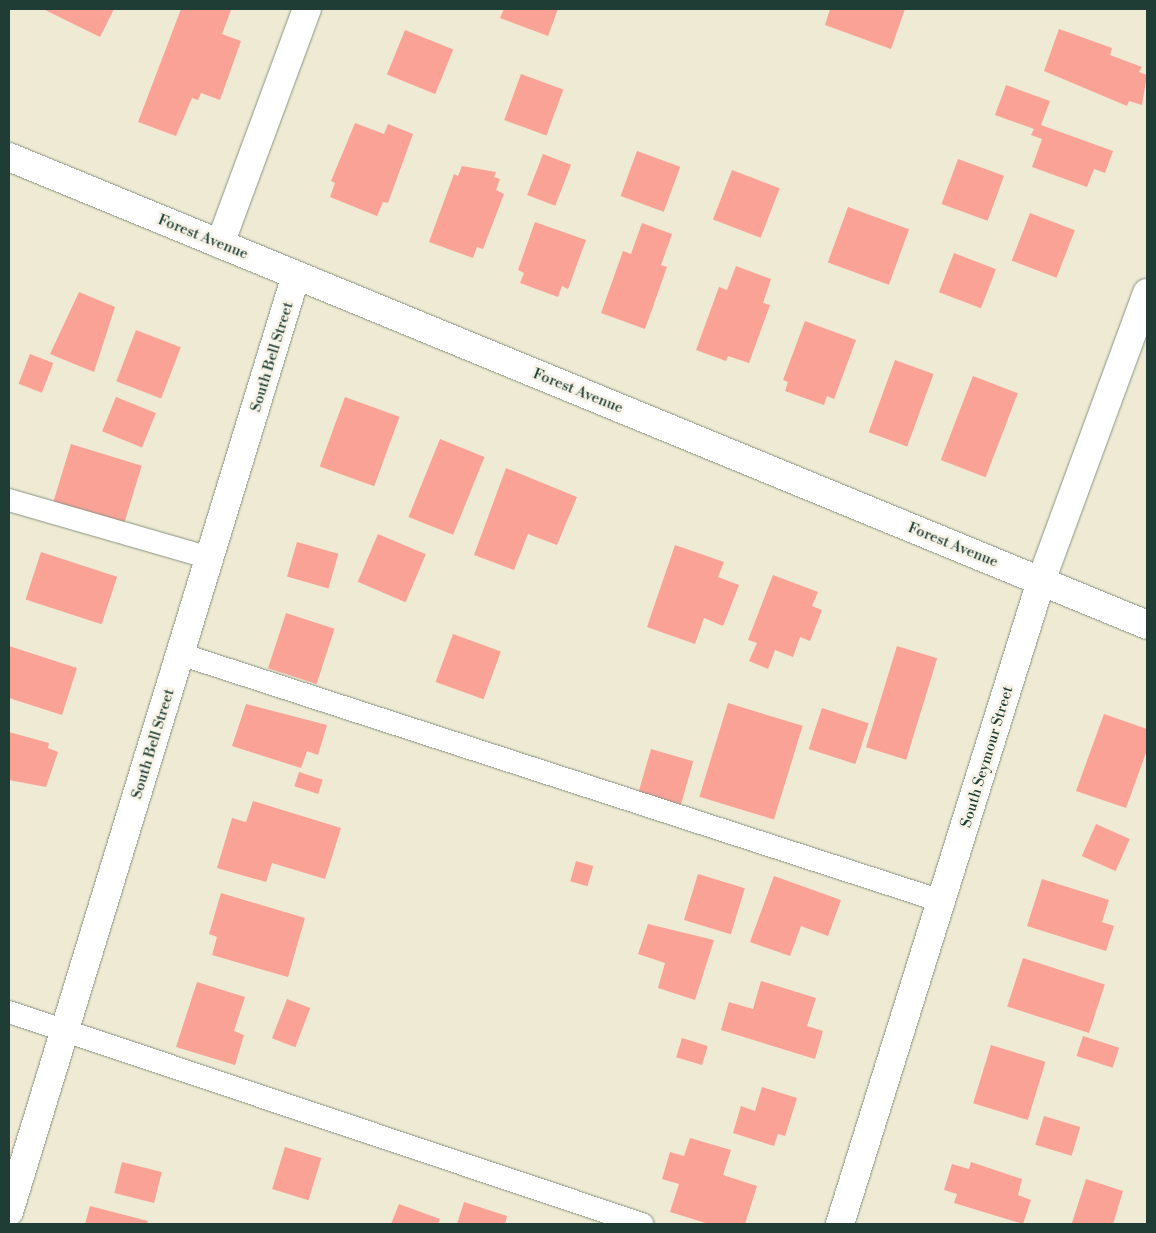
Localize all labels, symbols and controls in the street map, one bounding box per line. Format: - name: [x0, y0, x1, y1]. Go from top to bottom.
- street label: Forest Avenue: [155, 211, 251, 263]
- street label: South Bell Street: [247, 300, 297, 414]
- street label: Forest Avenue: [530, 365, 626, 417]
- street label: Forest Avenue: [905, 519, 1001, 571]
- street label: South Seymour Street: [957, 684, 1017, 830]
- street label: South Bell Street: [128, 687, 178, 801]

